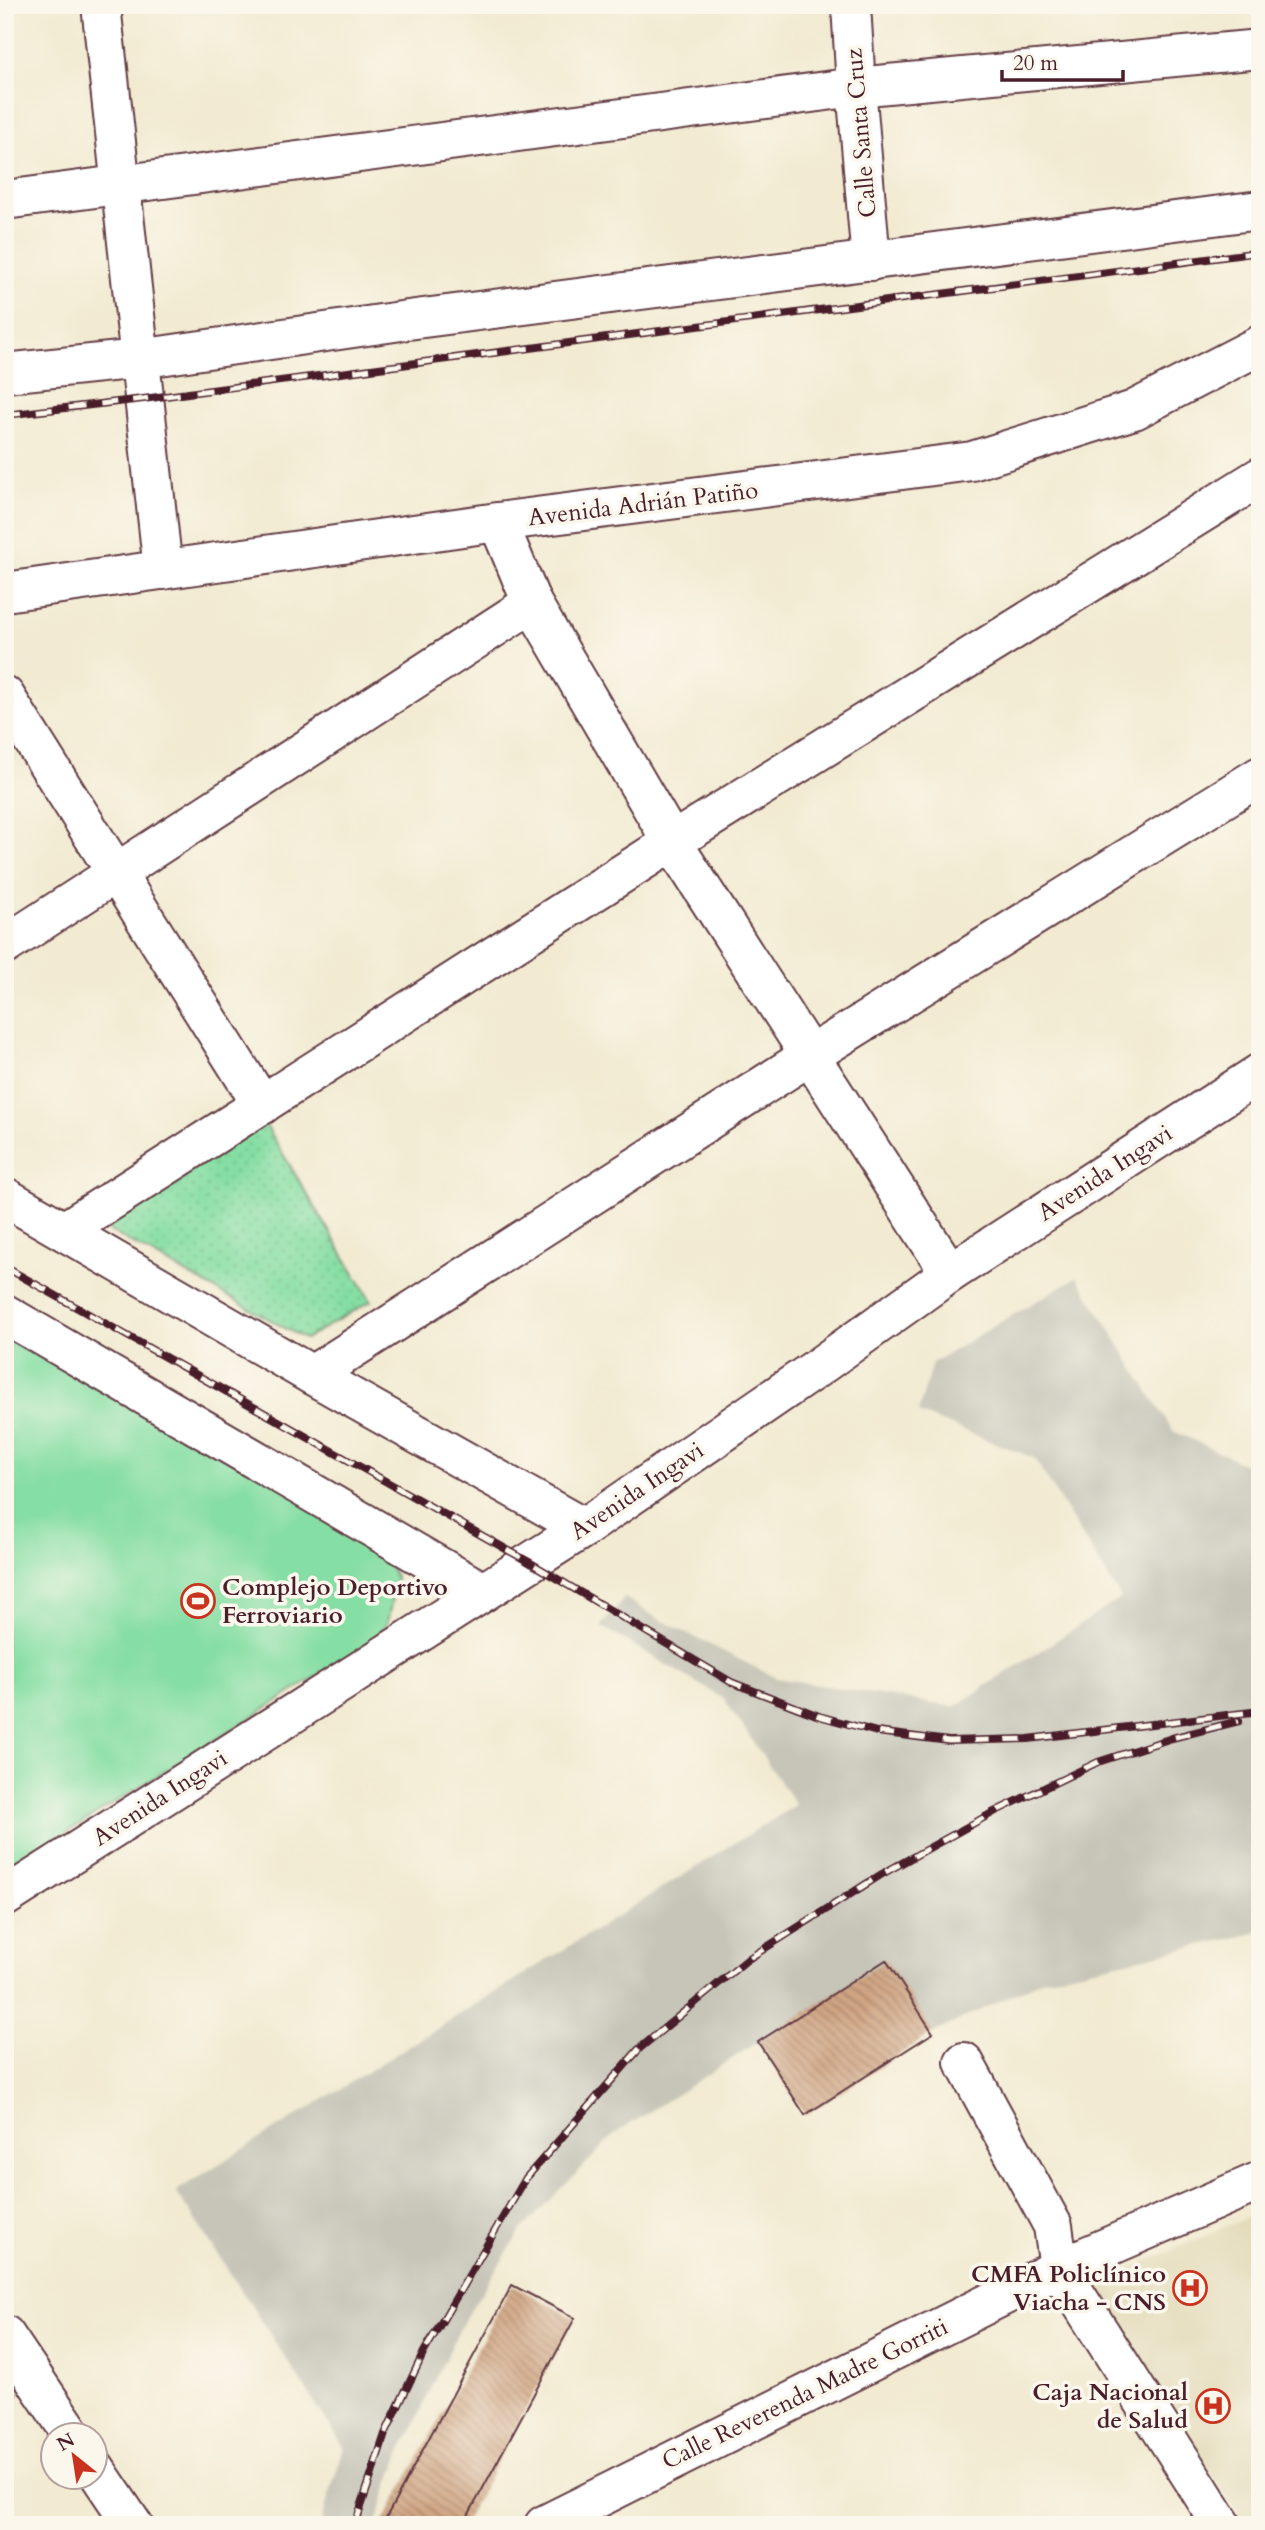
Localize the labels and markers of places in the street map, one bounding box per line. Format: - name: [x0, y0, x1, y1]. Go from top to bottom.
- place label: Complejo Deportivo Ferroviario: [222, 1571, 448, 1632]
- sports icon: Complejo Deportivo Ferroviario: [179, 1582, 217, 1620]
- place label: CMFA Policlínico Viacha - CNS: [971, 2258, 1166, 2319]
- hospital icon: CMFA Policlínico Viacha - CNS: [1171, 2269, 1209, 2307]
- place label: Caja Nacional de Salud: [1032, 2376, 1188, 2437]
- hospital icon: Caja Nacional de Salud: [1194, 2387, 1232, 2425]

